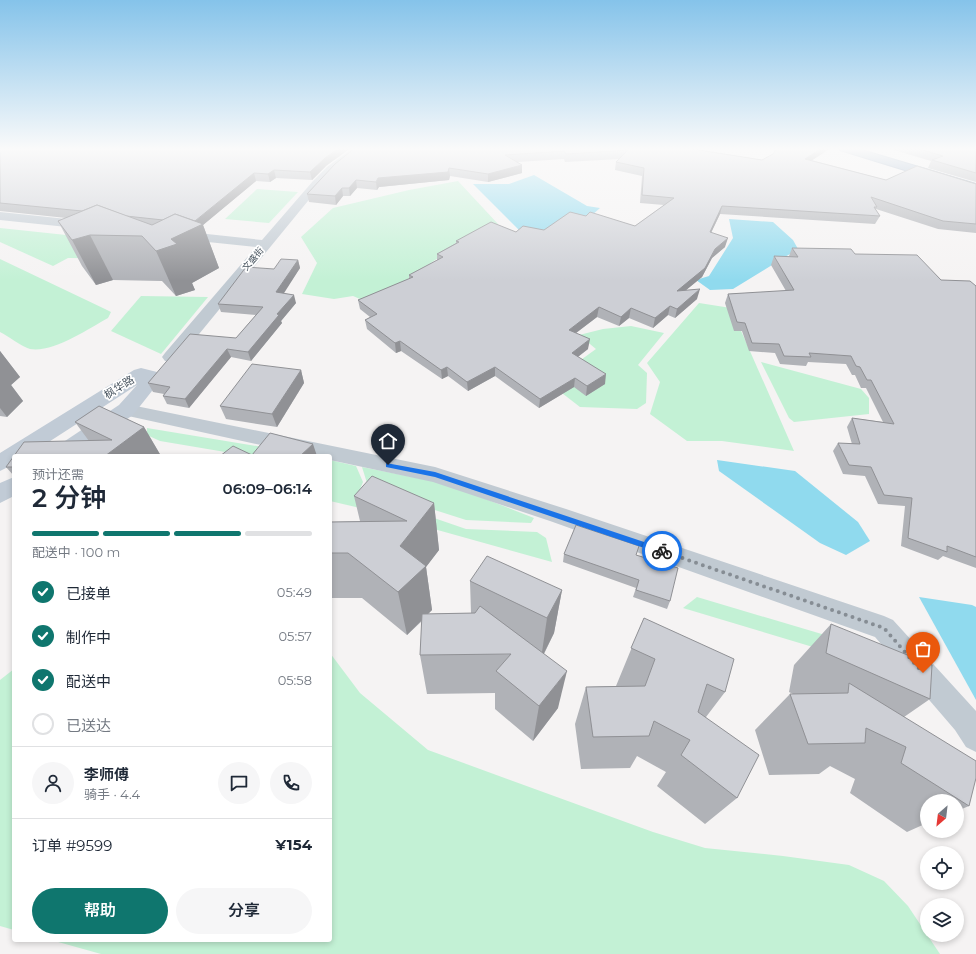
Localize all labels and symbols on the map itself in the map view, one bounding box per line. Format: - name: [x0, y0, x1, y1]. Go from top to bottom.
- street label: 文盛街: [240, 245, 266, 273]
- street label: 枫华路: [101, 372, 137, 402]
- pin: [371, 424, 405, 465]
- courier: [642, 531, 682, 571]
- pin: [906, 632, 940, 673]
- north arrow: [920, 794, 964, 838]

